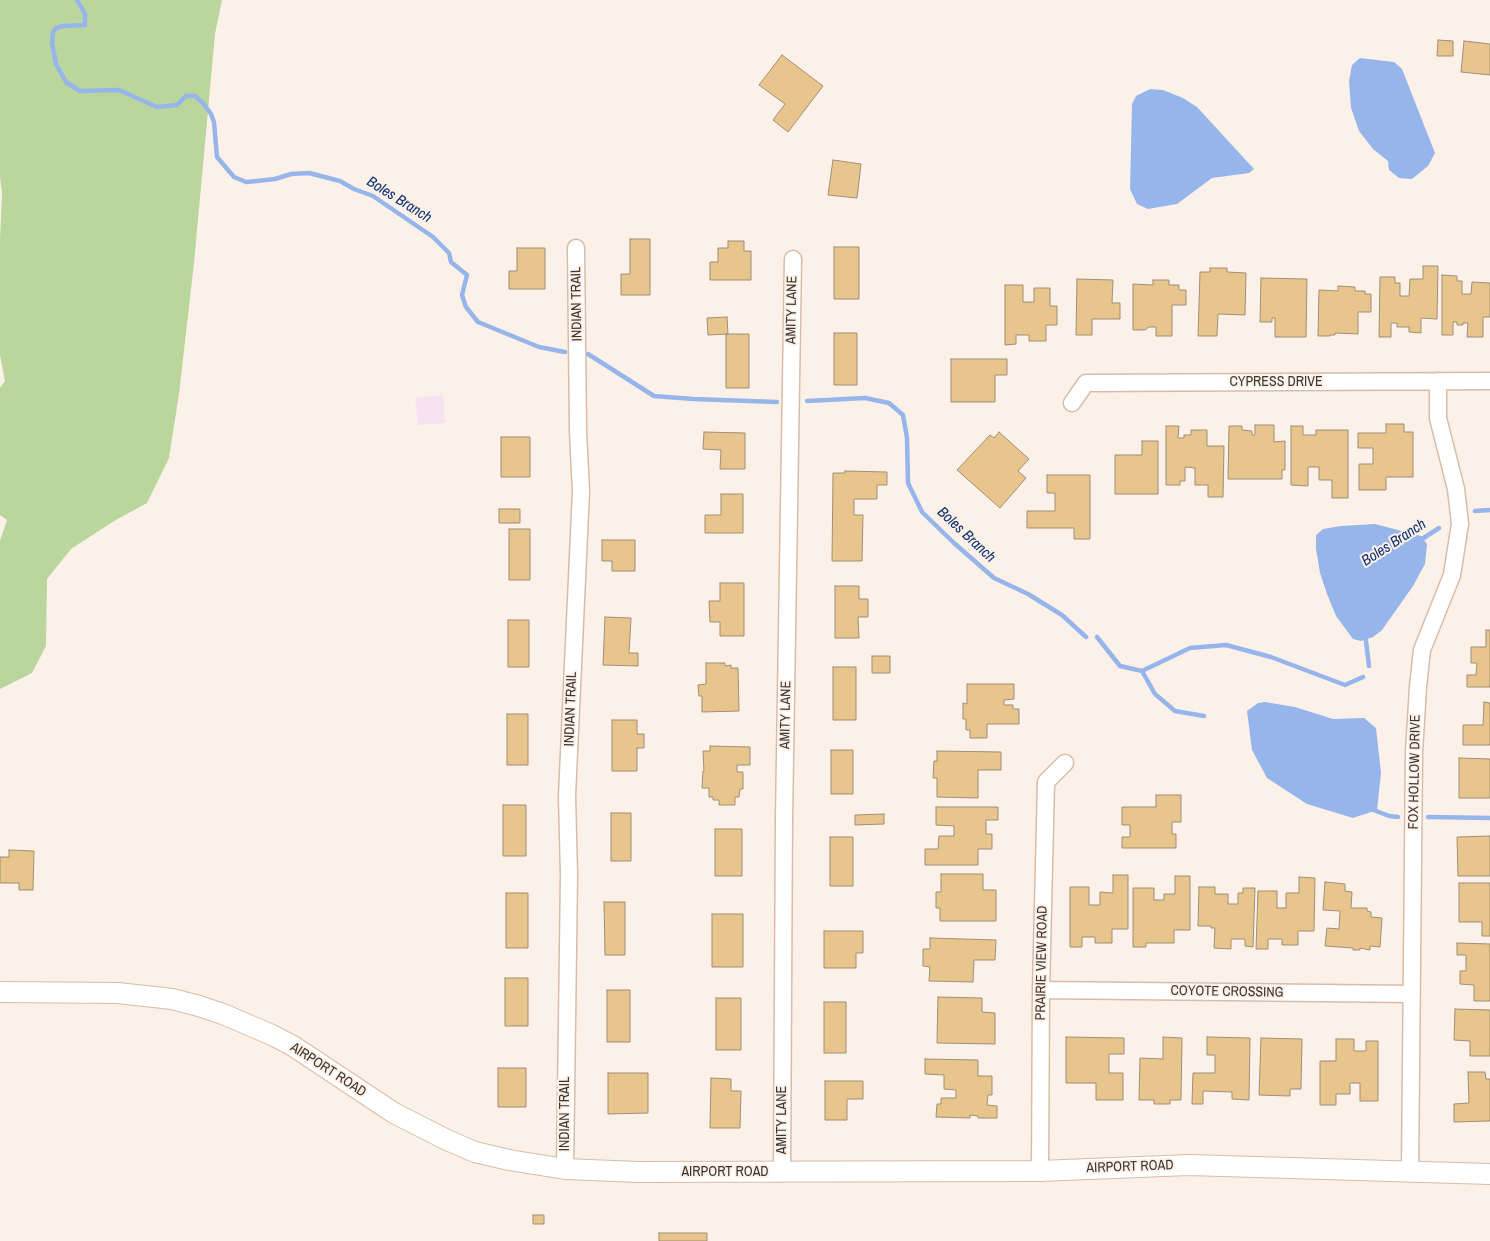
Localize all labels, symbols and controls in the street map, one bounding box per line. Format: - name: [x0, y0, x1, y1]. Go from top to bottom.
- water label: Boles Branch: [363, 173, 435, 227]
- street label: INDIAN TRAIL: [568, 267, 586, 341]
- street label: AMITY LANE: [783, 276, 801, 344]
- street label: CYPRESS DRIVE: [1229, 374, 1323, 390]
- water label: Boles Branch: [933, 503, 999, 567]
- water label: Boles Branch: [1358, 516, 1430, 570]
- street label: INDIAN TRAIL: [561, 671, 581, 747]
- street label: AMITY LANE: [777, 681, 795, 749]
- street label: FOX HOLLOW DRIVE: [1406, 714, 1424, 830]
- street label: PRAIRIE VIEW ROAD: [1033, 905, 1051, 1021]
- street label: COYOTE CROSSING: [1170, 983, 1284, 1001]
- street label: AIRPORT ROAD: [287, 1039, 369, 1101]
- street label: INDIAN TRAIL: [557, 1077, 573, 1151]
- street label: AMITY LANE: [774, 1086, 790, 1154]
- street label: AIRPORT ROAD: [1086, 1157, 1174, 1177]
- street label: AIRPORT ROAD: [681, 1164, 769, 1180]

